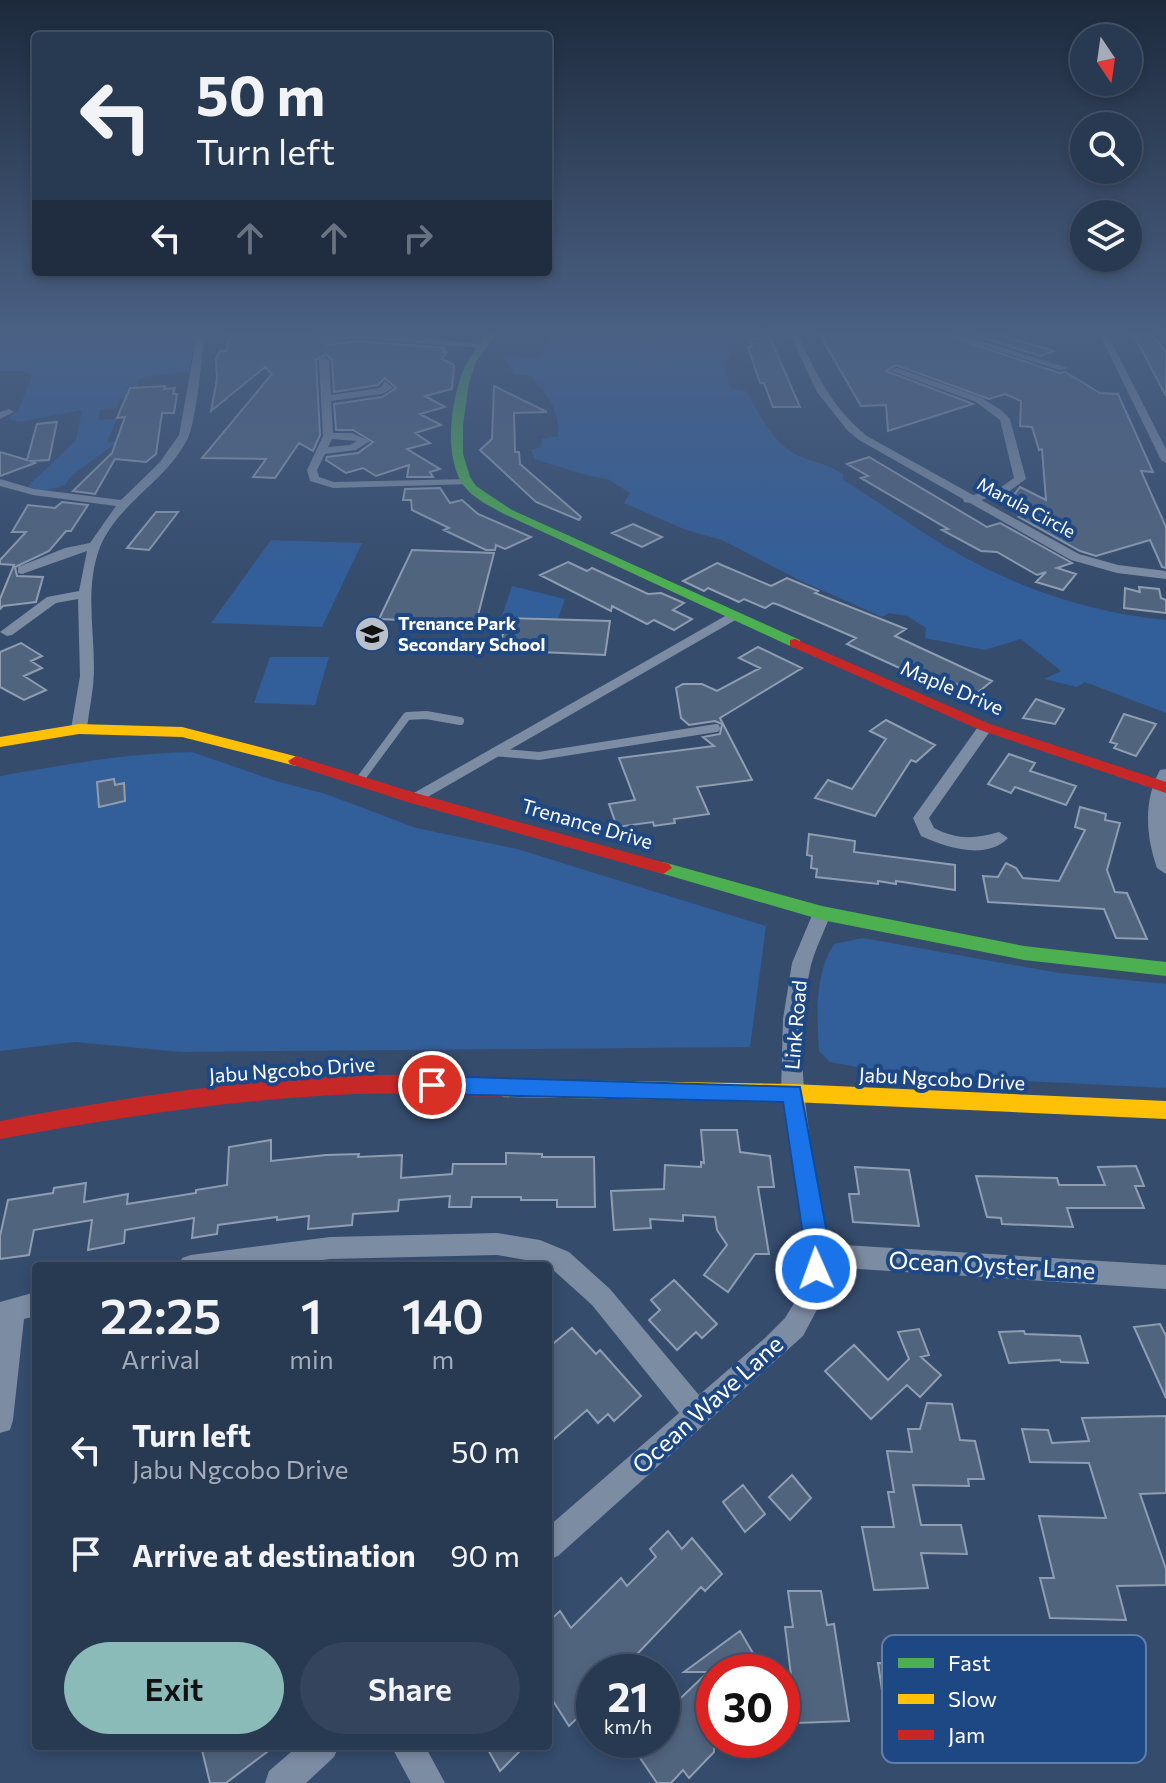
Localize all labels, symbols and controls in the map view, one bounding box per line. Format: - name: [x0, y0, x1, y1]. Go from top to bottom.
- north arrow: [1070, 24, 1142, 96]
- map controls: [1070, 24, 1142, 272]
- text: 50 m: [196, 59, 325, 128]
- icon: left: [64, 64, 168, 168]
- button: search: [1070, 112, 1142, 184]
- text: Turn left: [196, 128, 335, 172]
- button: layers: [1070, 200, 1142, 272]
- icon: left: [144, 216, 188, 260]
- icon: ahead: [228, 216, 272, 260]
- icon: ahead: [312, 216, 356, 260]
- icon: right: [396, 216, 440, 260]
- street label: Marula Circle: [974, 472, 1079, 542]
- place label: Trenance Park Secondary School: [398, 612, 545, 655]
- school or university icon: Trenance Park Secondary School: [353, 615, 391, 653]
- street label: Maple Drive: [898, 655, 1007, 719]
- street label: Trenance Drive: [519, 793, 656, 853]
- street label: Link Road: [779, 979, 811, 1071]
- street label: Jabu Ngcobo Drive: [208, 1051, 376, 1087]
- pin: [398, 1051, 466, 1119]
- street label: Jabu Ngcobo Drive: [858, 1062, 1026, 1094]
- icon: arrive: [410, 1063, 454, 1107]
- position arrow: [774, 1227, 858, 1311]
- street label: Ocean Oyster Lane: [888, 1245, 1096, 1284]
- text: 22:25: [100, 1285, 221, 1344]
- text: 1: [301, 1285, 322, 1344]
- text: 140: [402, 1285, 484, 1344]
- street label: Ocean Wave Lane: [626, 1329, 788, 1479]
- text: Arrival: [121, 1343, 200, 1374]
- text: min: [289, 1343, 334, 1374]
- text: m: [431, 1343, 454, 1374]
- text: Turn left: [132, 1416, 251, 1453]
- icon: left: [64, 1428, 108, 1472]
- text: 50 m: [451, 1432, 520, 1469]
- text: Jabu Ngcobo Drive: [132, 1453, 349, 1484]
- icon: arrive: [64, 1532, 108, 1576]
- text: Arrive at destination: [132, 1536, 416, 1573]
- text: 90 m: [450, 1536, 520, 1573]
- legend: [882, 1635, 1146, 1763]
- button: Exit: [64, 1642, 284, 1734]
- button: Share: [300, 1642, 520, 1734]
- text: Fast: [948, 1649, 991, 1676]
- speed limit sign: 30: [696, 1654, 800, 1758]
- text: 21: [608, 1671, 648, 1720]
- text: Slow: [948, 1685, 997, 1712]
- text: km/h: [604, 1714, 652, 1738]
- text: Jam: [948, 1721, 985, 1748]

